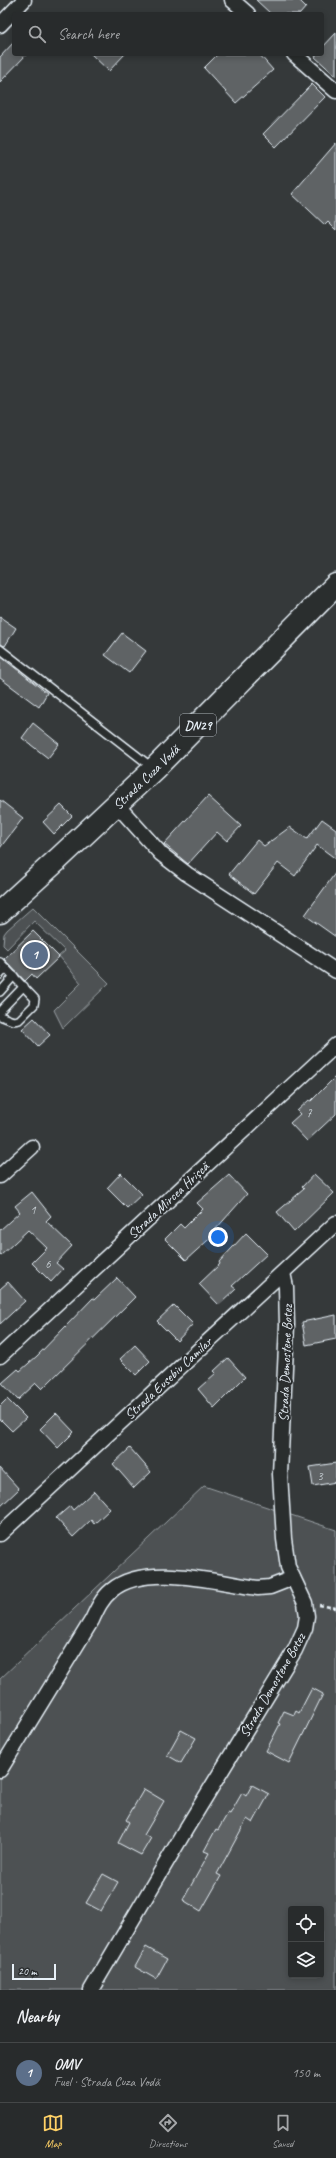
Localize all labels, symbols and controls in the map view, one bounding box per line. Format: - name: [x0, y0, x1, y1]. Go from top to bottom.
- search box: [12, 12, 324, 56]
- icon: search: [26, 23, 48, 45]
- text: Search here: [58, 25, 119, 44]
- road number: DN29: [180, 714, 216, 736]
- street label: Strada Cuza Vodă: [109, 740, 185, 813]
- pin: 1: [22, 940, 48, 970]
- house number: 7: [306, 1105, 312, 1121]
- street label: Strada Mircea Hrișcă: [124, 1157, 214, 1242]
- house number: 1: [30, 1202, 36, 1218]
- your location: [208, 1227, 228, 1247]
- house number: 6: [45, 1256, 51, 1272]
- street label: Strada Demostene Botez: [275, 1303, 296, 1422]
- street label: Strada Eusebiu Camilar: [121, 1333, 216, 1423]
- house number: 3: [317, 1468, 324, 1484]
- street label: Strada Demostene Botez: [236, 1629, 310, 1740]
- map controls: [288, 1906, 324, 1978]
- button: locate: [288, 1906, 324, 1942]
- button: layers: [288, 1942, 324, 1978]
- scale bar: [12, 1962, 56, 1981]
- text: 20 m: [18, 1964, 37, 1978]
- text: Nearby: [16, 2006, 59, 2027]
- text: OMV: [54, 2055, 80, 2074]
- text: 1: [26, 2065, 32, 2081]
- text: 150 m: [292, 2065, 320, 2081]
- text: Fuel · Strada Cuza Vodă: [54, 2074, 160, 2090]
- tab: Map: [42, 2112, 64, 2150]
- tab: Directions: [149, 2112, 187, 2150]
- tab: Saved: [272, 2112, 294, 2150]

